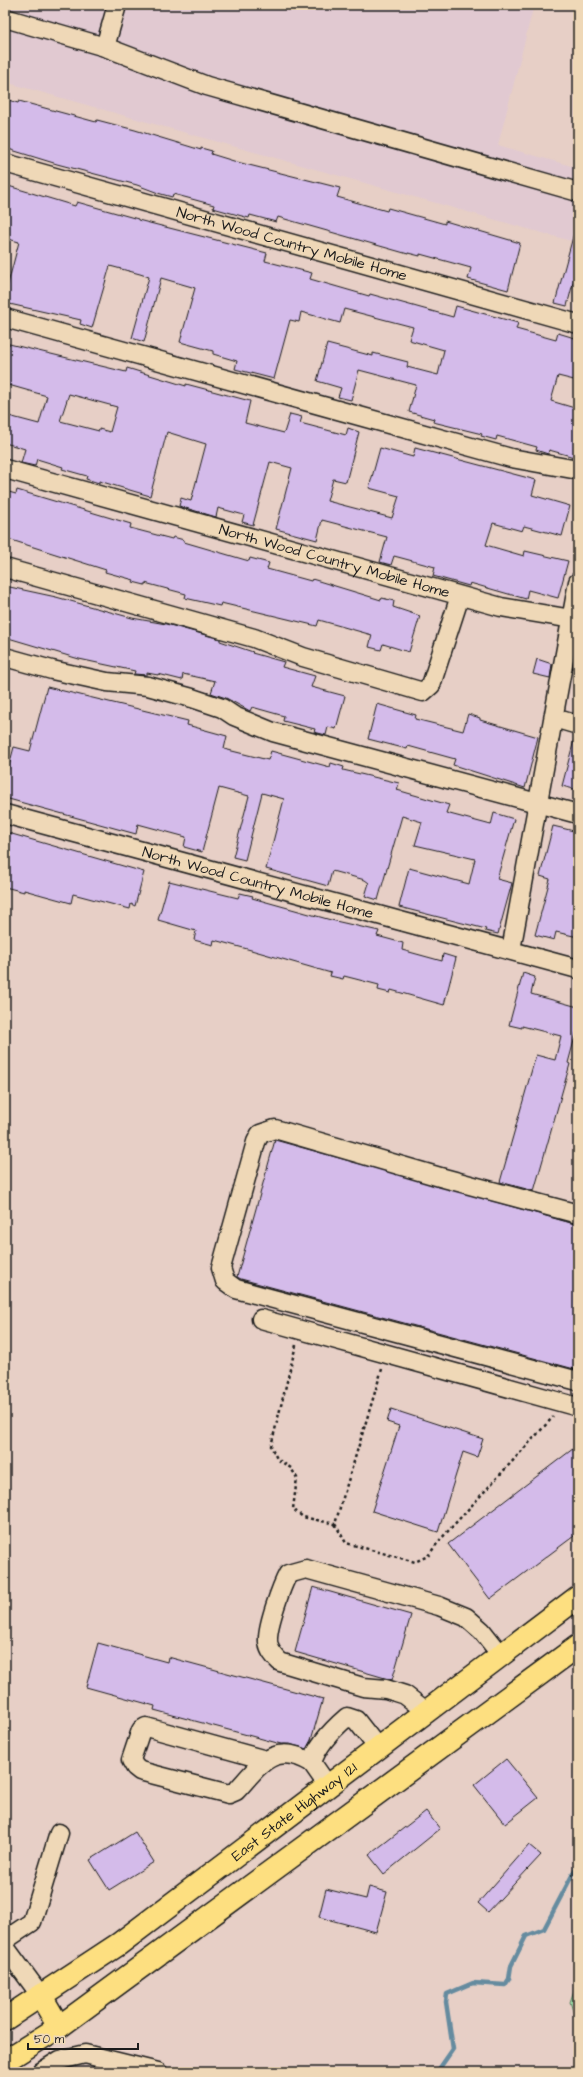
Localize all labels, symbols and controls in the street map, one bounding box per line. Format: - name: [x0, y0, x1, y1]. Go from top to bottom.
- street label: North Wood Country Mobile Home: [174, 202, 409, 286]
- street label: North Wood Country Mobile Home: [217, 519, 452, 603]
- street label: North Wood Country Mobile Home: [140, 842, 376, 924]
- street label: East State Highway 121: [227, 1758, 362, 1866]
- scale bar: [28, 2025, 138, 2051]
- text: 50 m: [34, 2031, 65, 2048]

